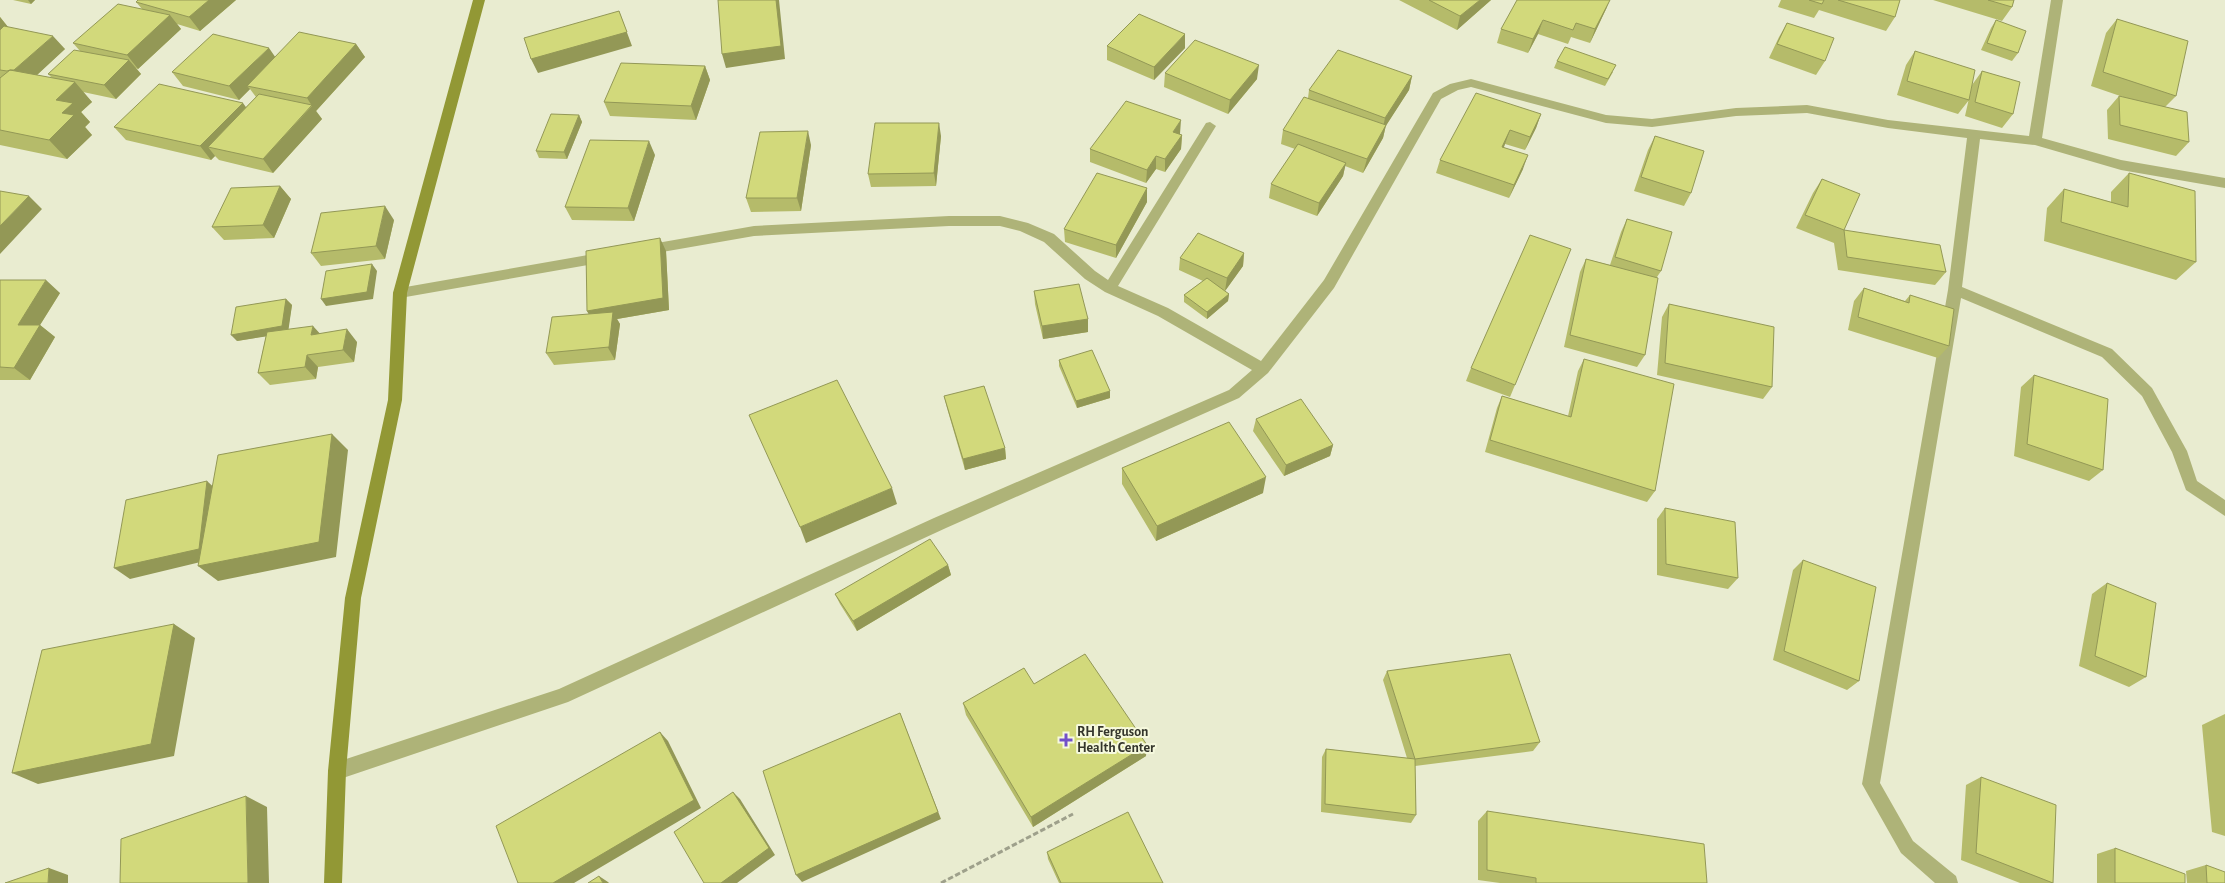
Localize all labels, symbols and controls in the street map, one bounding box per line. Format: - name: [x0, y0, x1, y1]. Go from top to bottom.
- place label: RH Ferguson Health Center: [1077, 725, 1155, 755]
- marker: RH Ferguson Health Center: [1059, 733, 1073, 747]

